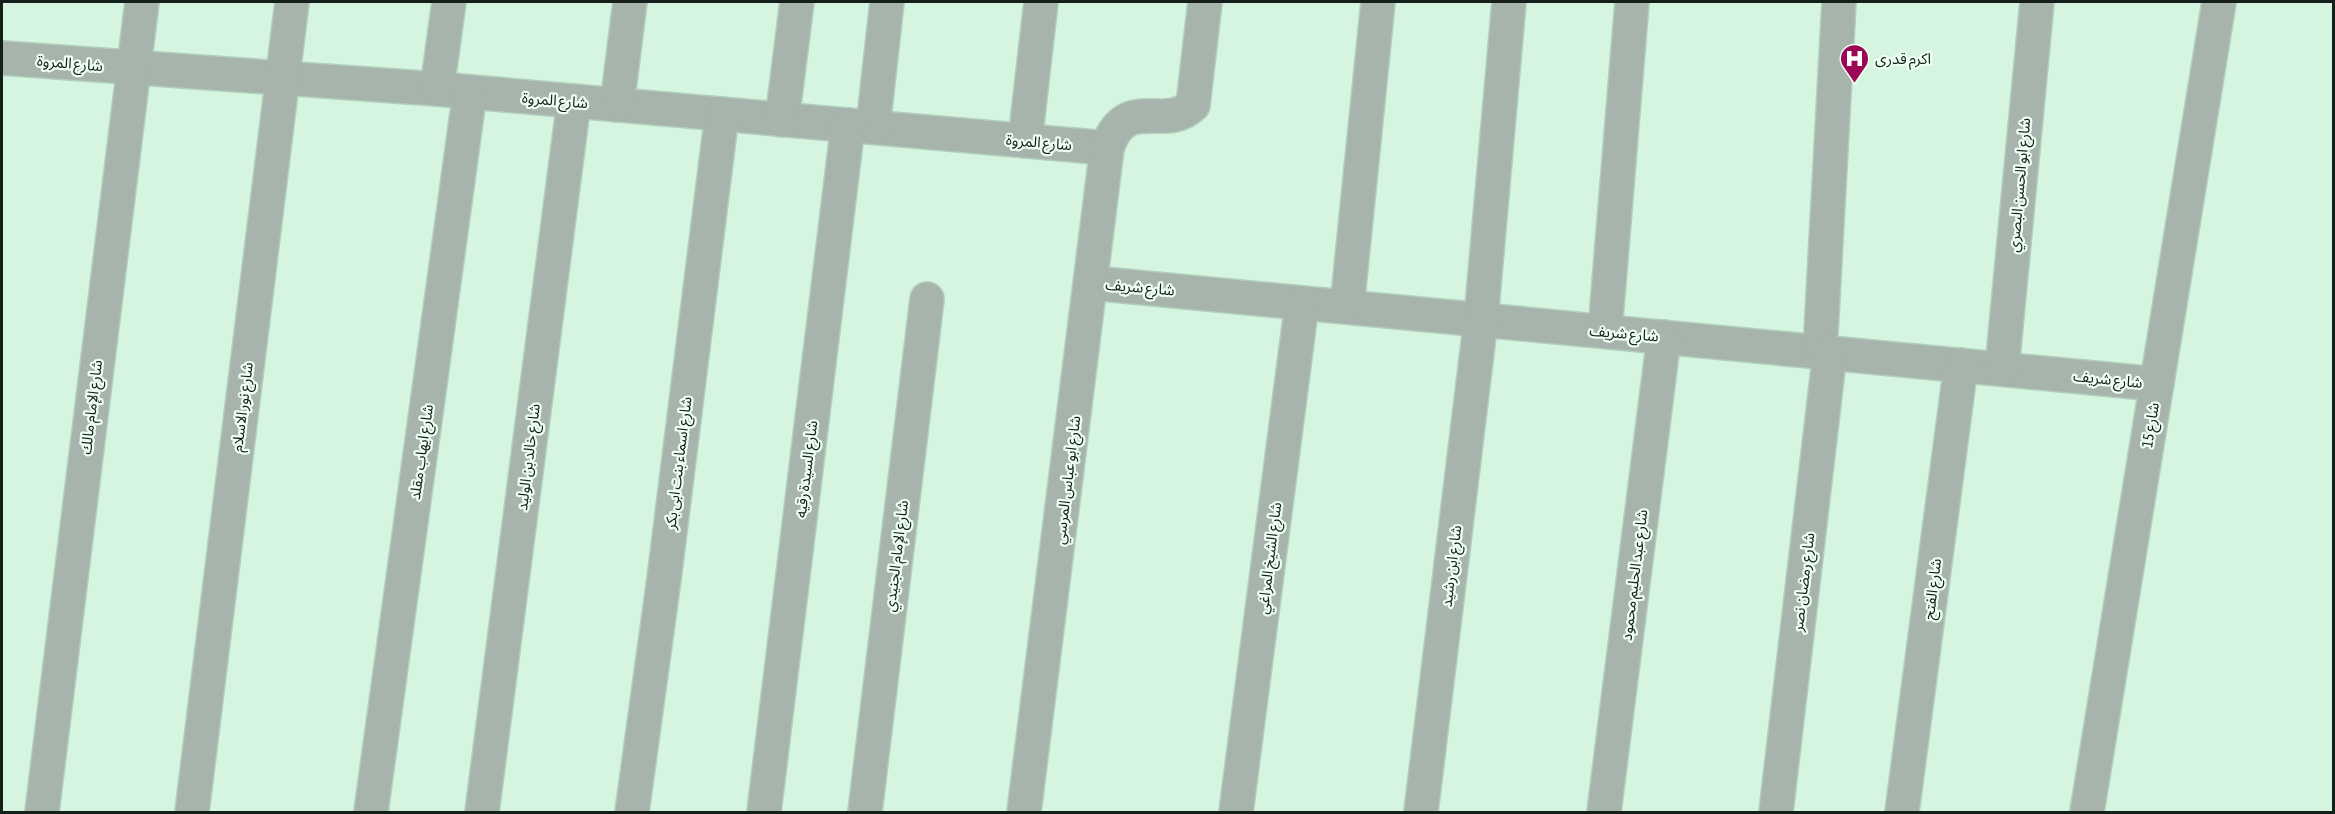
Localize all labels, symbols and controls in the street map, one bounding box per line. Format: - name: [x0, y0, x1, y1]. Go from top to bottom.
- hospital icon: اكرم قدرى: [1838, 42, 1870, 84]
- place label: اكرم قدرى: [1875, 50, 1931, 70]
- street label: شارع المروة: [36, 52, 104, 78]
- street label: شارع المروة: [521, 89, 589, 115]
- street label: شارع ابو الحسن البصري: [2005, 117, 2037, 253]
- street label: شارع المروة: [1005, 131, 1073, 157]
- street label: شارع شريف: [1104, 276, 1176, 303]
- street label: شارع شريف: [1588, 322, 1660, 349]
- street label: شارع الإمام مالك: [77, 359, 109, 456]
- street label: شارع نور الاسلام: [228, 361, 260, 453]
- street label: شارع شريف: [2072, 367, 2144, 395]
- street label: شارع اسماء بنت ابى بكر: [661, 395, 699, 532]
- street label: شارع 15: [2138, 401, 2166, 449]
- street label: شارع خالد بن الوليد: [513, 402, 547, 512]
- street label: شارع ايهاب مقلد: [406, 403, 440, 501]
- street label: شارع ابو عباس المرسي: [1051, 414, 1087, 546]
- street label: شارع السيدة رقيه: [792, 419, 824, 519]
- street label: شارع الإمام الجنيدي: [881, 499, 915, 613]
- street label: شارع الشيخ المراغي: [1254, 501, 1288, 615]
- street label: شارع عبد الحليم محمود: [1618, 508, 1654, 642]
- street label: شارع ابن رشيد: [1438, 524, 1468, 608]
- street label: شارع رمضان نصر: [1788, 531, 1821, 634]
- street label: شارع الفتح: [1920, 557, 1948, 621]

